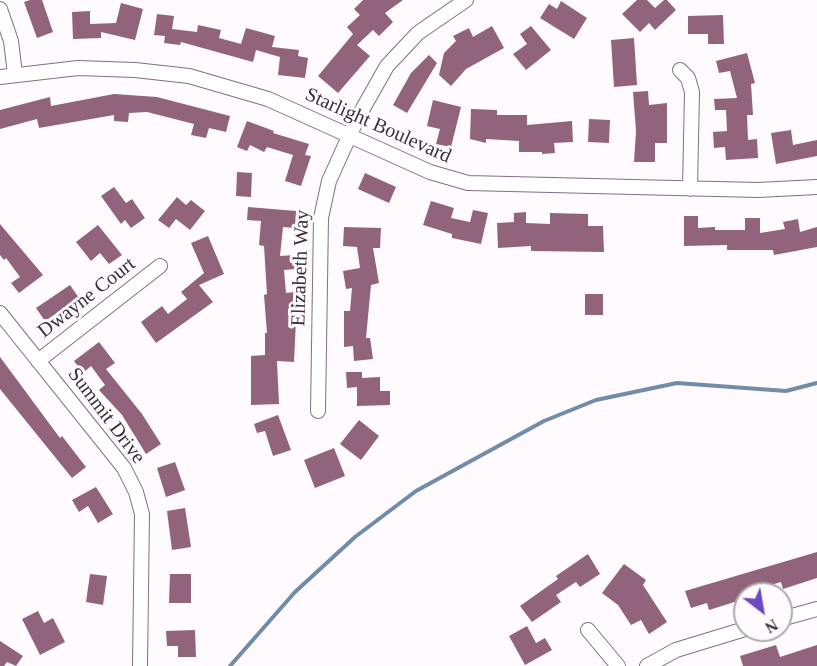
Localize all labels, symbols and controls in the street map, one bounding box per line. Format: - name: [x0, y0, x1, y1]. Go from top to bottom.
- street label: Starlight Boulevard: [301, 83, 455, 169]
- street label: Elizabeth Way: [287, 209, 315, 327]
- street label: Dwayne Court: [33, 252, 141, 344]
- street label: Summit Drive: [62, 363, 150, 469]
- north arrow: [733, 582, 793, 642]
- text: N: [762, 616, 781, 636]

